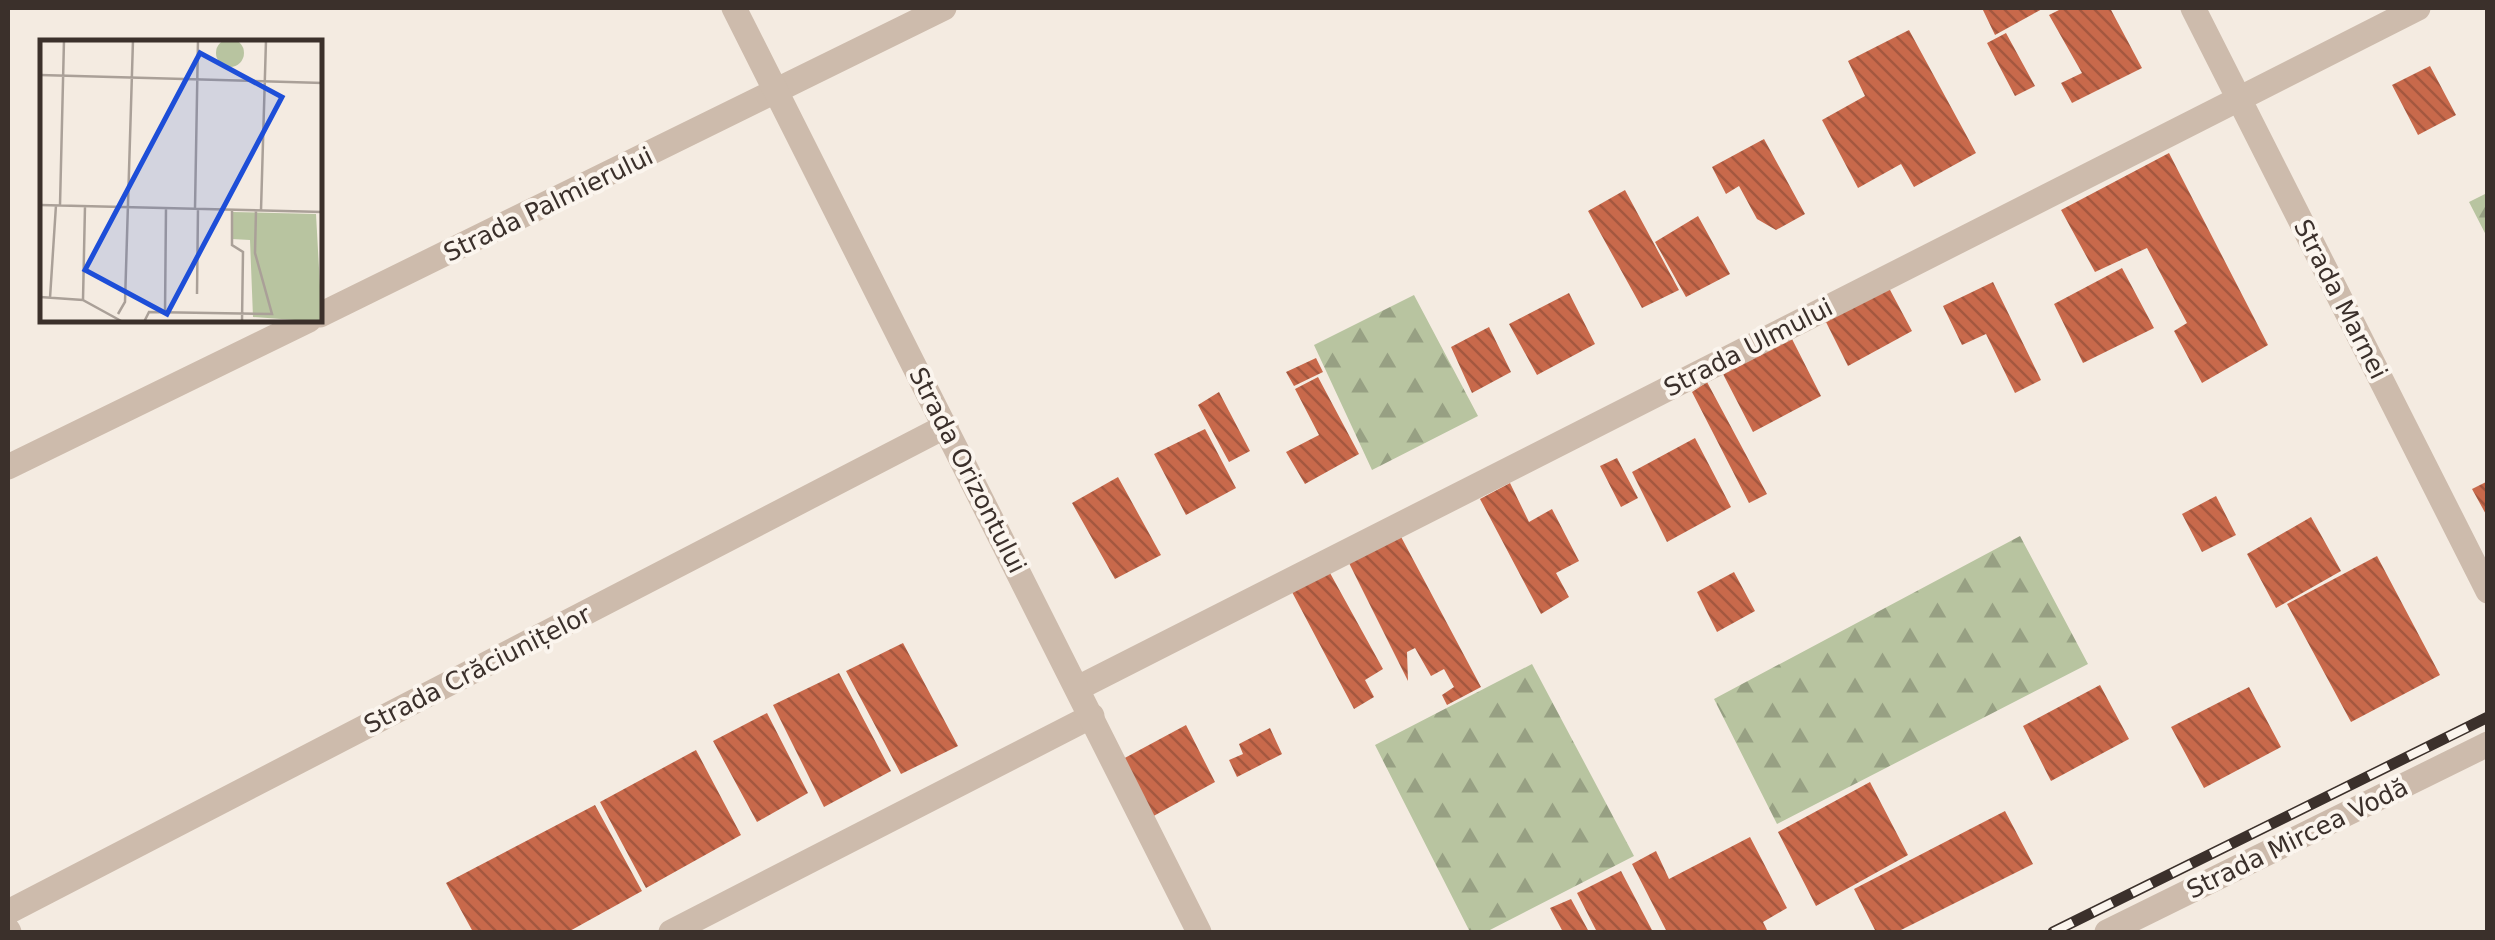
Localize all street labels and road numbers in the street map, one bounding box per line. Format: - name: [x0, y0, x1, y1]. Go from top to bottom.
- street label: Strada Palmierului: [439, 141, 658, 268]
- street label: Strada Marnei: [2288, 215, 2393, 384]
- street label: Strada Ulmului: [1659, 292, 1837, 402]
- street label: Strada Orizontului: [903, 363, 1032, 578]
- street label: Strada Crăciunițelor: [359, 599, 596, 739]
- street label: Strada Mircea Vodă: [2182, 772, 2413, 905]

